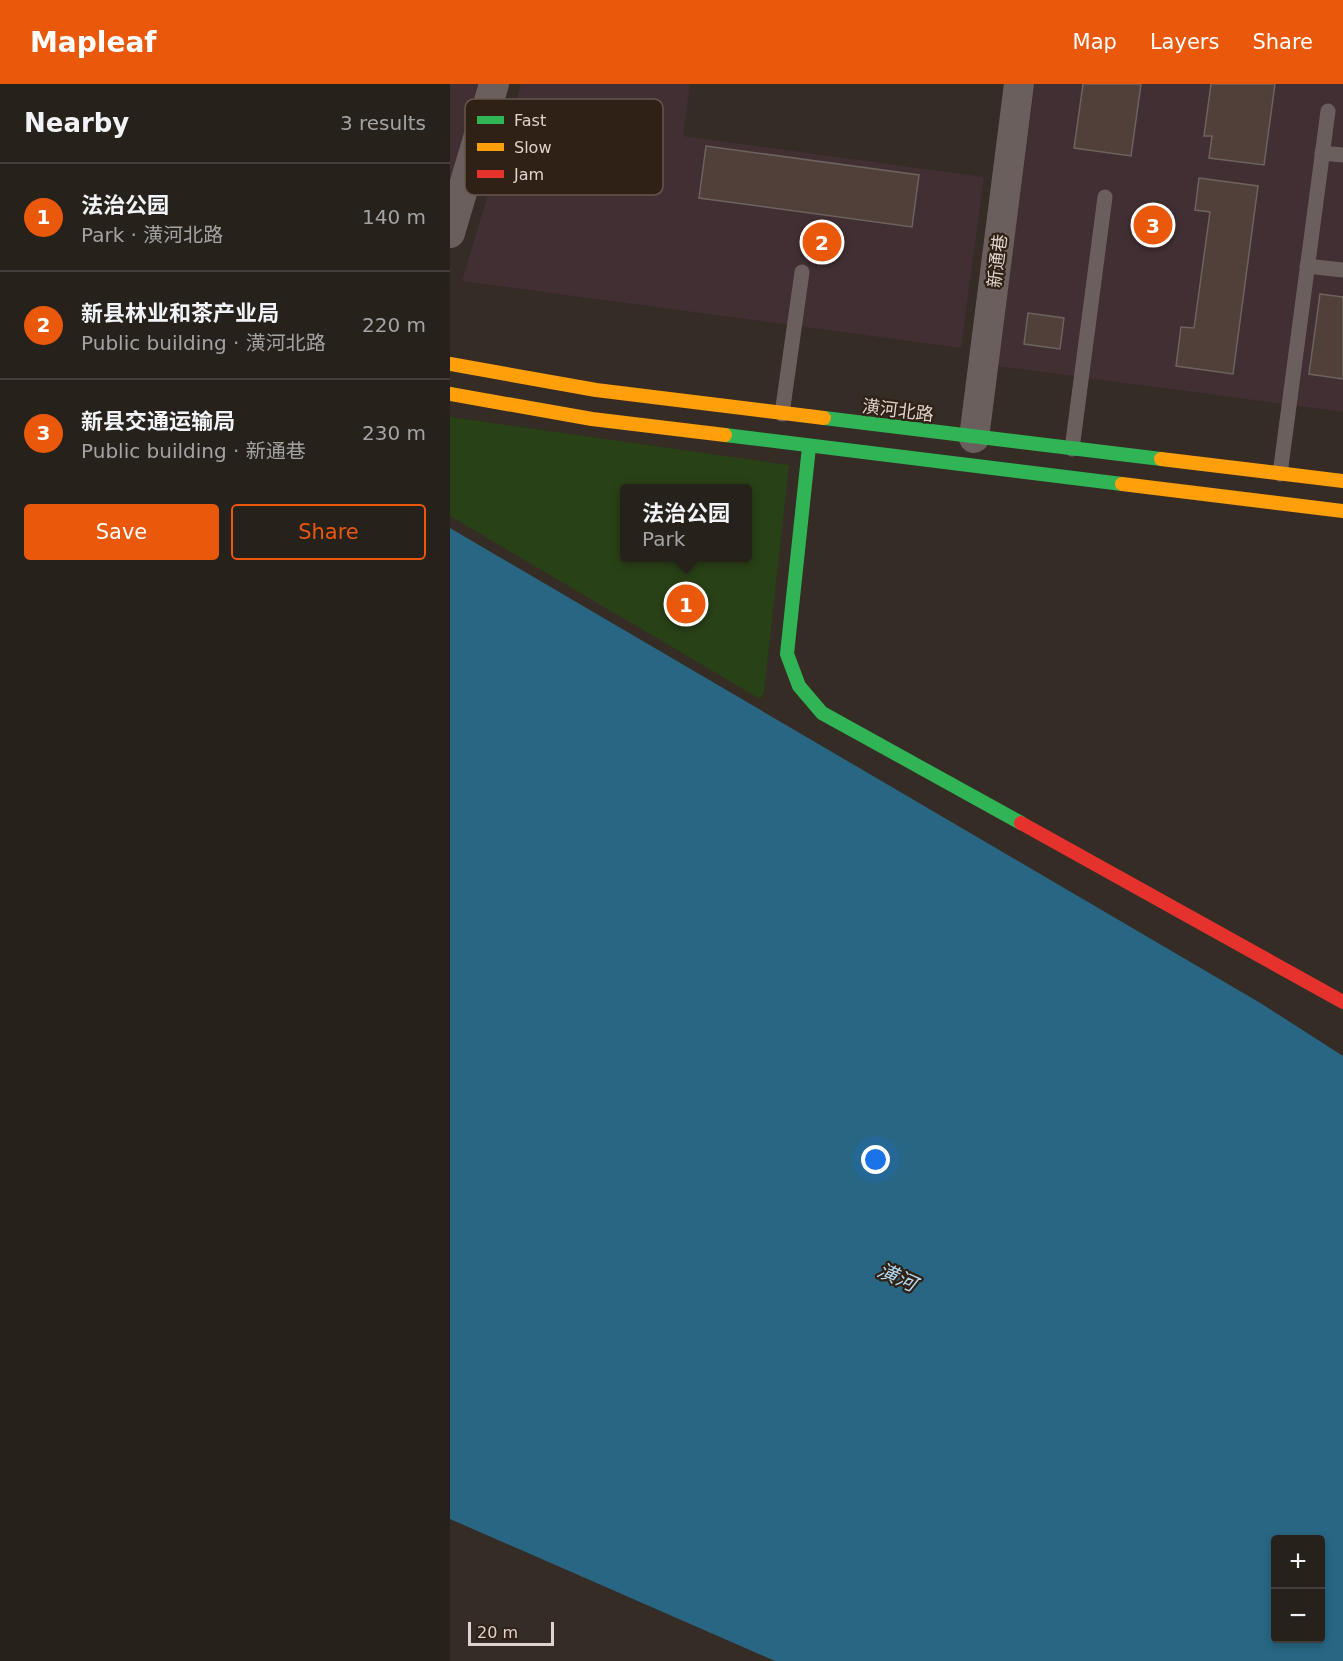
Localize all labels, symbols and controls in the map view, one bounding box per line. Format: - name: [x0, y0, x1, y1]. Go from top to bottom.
- text: Mapleaf: [30, 26, 156, 59]
- text: Map: [1073, 30, 1117, 54]
- text: Layers: [1150, 30, 1219, 54]
- text: Share: [1252, 30, 1313, 54]
- legend: [465, 99, 663, 195]
- text: Nearby: [24, 108, 129, 138]
- text: 3 results: [340, 111, 426, 135]
- text: Fast: [514, 111, 546, 130]
- text: Slow: [514, 138, 551, 157]
- text: Jam: [513, 165, 544, 184]
- text: 法治公园: [81, 193, 169, 218]
- pin: 3: [1134, 202, 1172, 248]
- text: 1: [37, 205, 50, 229]
- text: 140 m: [362, 205, 426, 229]
- pin: 2: [802, 220, 842, 264]
- text: Park · 潢河北路: [81, 223, 223, 247]
- street label: 新通巷: [983, 233, 1011, 289]
- text: 新县林业和茶产业局: [81, 301, 279, 326]
- text: 2: [37, 313, 50, 337]
- text: 220 m: [362, 313, 426, 337]
- text: Public building · 潢河北路: [81, 331, 326, 355]
- street label: 潢河北路: [861, 395, 935, 425]
- text: 新县交通运输局: [81, 409, 235, 434]
- text: 3: [37, 421, 50, 445]
- text: 230 m: [362, 421, 426, 445]
- text: Public building · 新通巷: [81, 439, 306, 463]
- popup: [620, 484, 752, 562]
- text: 法治公园: [642, 501, 730, 526]
- button: Save: [24, 504, 219, 560]
- button: Share: [231, 504, 426, 560]
- text: Park: [642, 527, 685, 551]
- pin: 1: [666, 582, 706, 626]
- your location: [861, 1145, 890, 1174]
- water label: 潢河: [874, 1258, 924, 1298]
- map controls: [1271, 1535, 1325, 1643]
- button: +: [1271, 1535, 1325, 1589]
- button: −: [1271, 1589, 1325, 1643]
- scale bar: [468, 1619, 554, 1646]
- text: 20 m: [477, 1623, 518, 1642]

